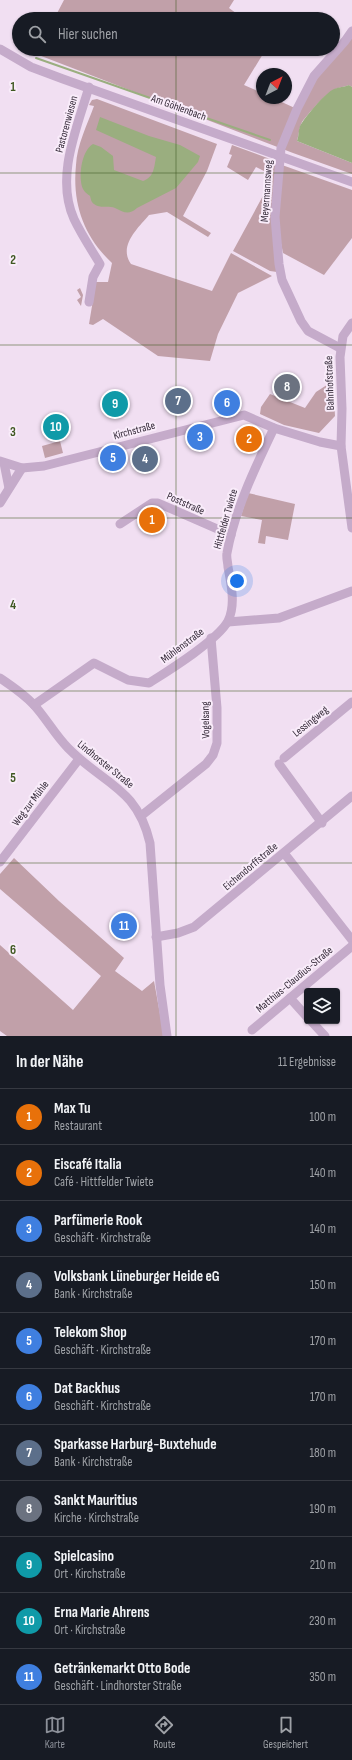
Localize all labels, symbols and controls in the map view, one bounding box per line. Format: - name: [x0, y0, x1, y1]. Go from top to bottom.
- search box: [12, 12, 340, 56]
- icon: search: [26, 23, 48, 45]
- text: Hier suchen: [58, 25, 118, 44]
- north arrow: [256, 68, 292, 104]
- text: 1: [10, 79, 16, 95]
- street label: Am Göhlenbach: [149, 91, 208, 124]
- street label: Pastorenwiesen: [53, 94, 80, 154]
- street label: Meyermannsweg: [258, 159, 275, 223]
- text: 2: [10, 252, 16, 268]
- street label: Bahnhofstraße: [322, 355, 337, 410]
- pin: 8: [274, 372, 300, 402]
- pin: 7: [165, 386, 191, 416]
- pin: 6: [214, 388, 240, 418]
- pin: 9: [102, 389, 128, 419]
- pin: 10: [43, 412, 69, 442]
- street label: Kirchstraße: [112, 419, 156, 442]
- pin: 3: [187, 422, 213, 452]
- text: 3: [10, 424, 16, 440]
- pin: 2: [236, 424, 262, 454]
- pin: 5: [100, 443, 126, 473]
- pin: 4: [132, 444, 158, 474]
- street label: Hittfelder Twiete: [211, 488, 240, 551]
- street label: Poststraße: [165, 489, 207, 518]
- pin: 1: [139, 505, 165, 535]
- your location: [227, 571, 247, 591]
- text: 4: [10, 597, 16, 613]
- street label: Mühlenstraße: [158, 625, 206, 666]
- street label: Vogelsang: [199, 701, 212, 739]
- street label: Lessingweg: [290, 703, 331, 740]
- street label: Lindhorster Straße: [75, 738, 136, 791]
- text: 5: [10, 770, 16, 786]
- street label: Weg zur Mühle: [9, 778, 52, 828]
- street label: Eichendorffstraße: [220, 840, 280, 893]
- pin: 11: [111, 911, 137, 941]
- text: 6: [10, 942, 16, 958]
- street label: Matthias-Claudius-Straße: [253, 944, 335, 1015]
- map controls: [304, 988, 340, 1024]
- button: layers: [304, 988, 340, 1024]
- text: In der Nähe: [16, 1052, 83, 1072]
- text: 11 Ergebnisse: [278, 1054, 336, 1070]
- text: Max Tu: [54, 1099, 90, 1118]
- text: 1: [26, 1109, 32, 1125]
- text: 100 m: [309, 1109, 336, 1125]
- text: Restaurant: [54, 1118, 102, 1134]
- text: Eiscafé Italia: [54, 1155, 122, 1174]
- text: 2: [26, 1165, 32, 1181]
- text: 140 m: [310, 1165, 336, 1181]
- text: Café · Hittfelder Twiete: [54, 1174, 154, 1190]
- text: Parfümerie Rook: [54, 1211, 142, 1230]
- text: 3: [26, 1221, 32, 1237]
- text: 140 m: [310, 1221, 336, 1237]
- text: Geschäft · Kirchstraße: [54, 1230, 151, 1246]
- text: Volksbank Lüneburger Heide eG: [54, 1267, 220, 1286]
- text: 4: [26, 1277, 32, 1293]
- text: 150 m: [310, 1277, 336, 1293]
- text: Bank · Kirchstraße: [54, 1286, 133, 1302]
- text: Telekom Shop: [54, 1323, 127, 1342]
- text: 5: [26, 1333, 32, 1349]
- text: 170 m: [310, 1333, 336, 1349]
- text: Geschäft · Kirchstraße: [54, 1342, 151, 1358]
- text: Dat Backhus: [54, 1379, 120, 1398]
- text: 6: [26, 1389, 32, 1405]
- text: 170 m: [310, 1389, 336, 1405]
- text: Geschäft · Kirchstraße: [54, 1398, 151, 1414]
- text: Sparkasse Harburg-Buxtehude: [54, 1435, 217, 1454]
- text: 7: [26, 1445, 32, 1461]
- text: 180 m: [310, 1445, 336, 1461]
- text: Bank · Kirchstraße: [54, 1454, 133, 1470]
- text: Sankt Mauritius: [54, 1491, 137, 1510]
- text: 8: [26, 1501, 32, 1517]
- text: 190 m: [309, 1501, 336, 1517]
- text: Kirche · Kirchstraße: [54, 1510, 139, 1526]
- text: Spielcasino: [54, 1547, 114, 1566]
- text: 9: [26, 1557, 32, 1573]
- text: 210 m: [310, 1557, 336, 1573]
- text: Ort · Kirchstraße: [54, 1566, 125, 1582]
- text: Erna Marie Ahrens: [54, 1603, 150, 1622]
- text: 10: [23, 1613, 35, 1629]
- text: 230 m: [309, 1613, 336, 1629]
- text: Ort · Kirchstraße: [54, 1622, 125, 1638]
- text: Getränkemarkt Otto Bode: [54, 1659, 190, 1678]
- text: 11: [24, 1669, 34, 1685]
- text: 350 m: [309, 1669, 336, 1685]
- text: Geschäft · Lindhorster Straße: [54, 1678, 182, 1694]
- tab: Karte: [44, 1714, 66, 1751]
- tab: Route: [153, 1714, 175, 1751]
- tab: Gespeichert: [263, 1714, 308, 1751]

